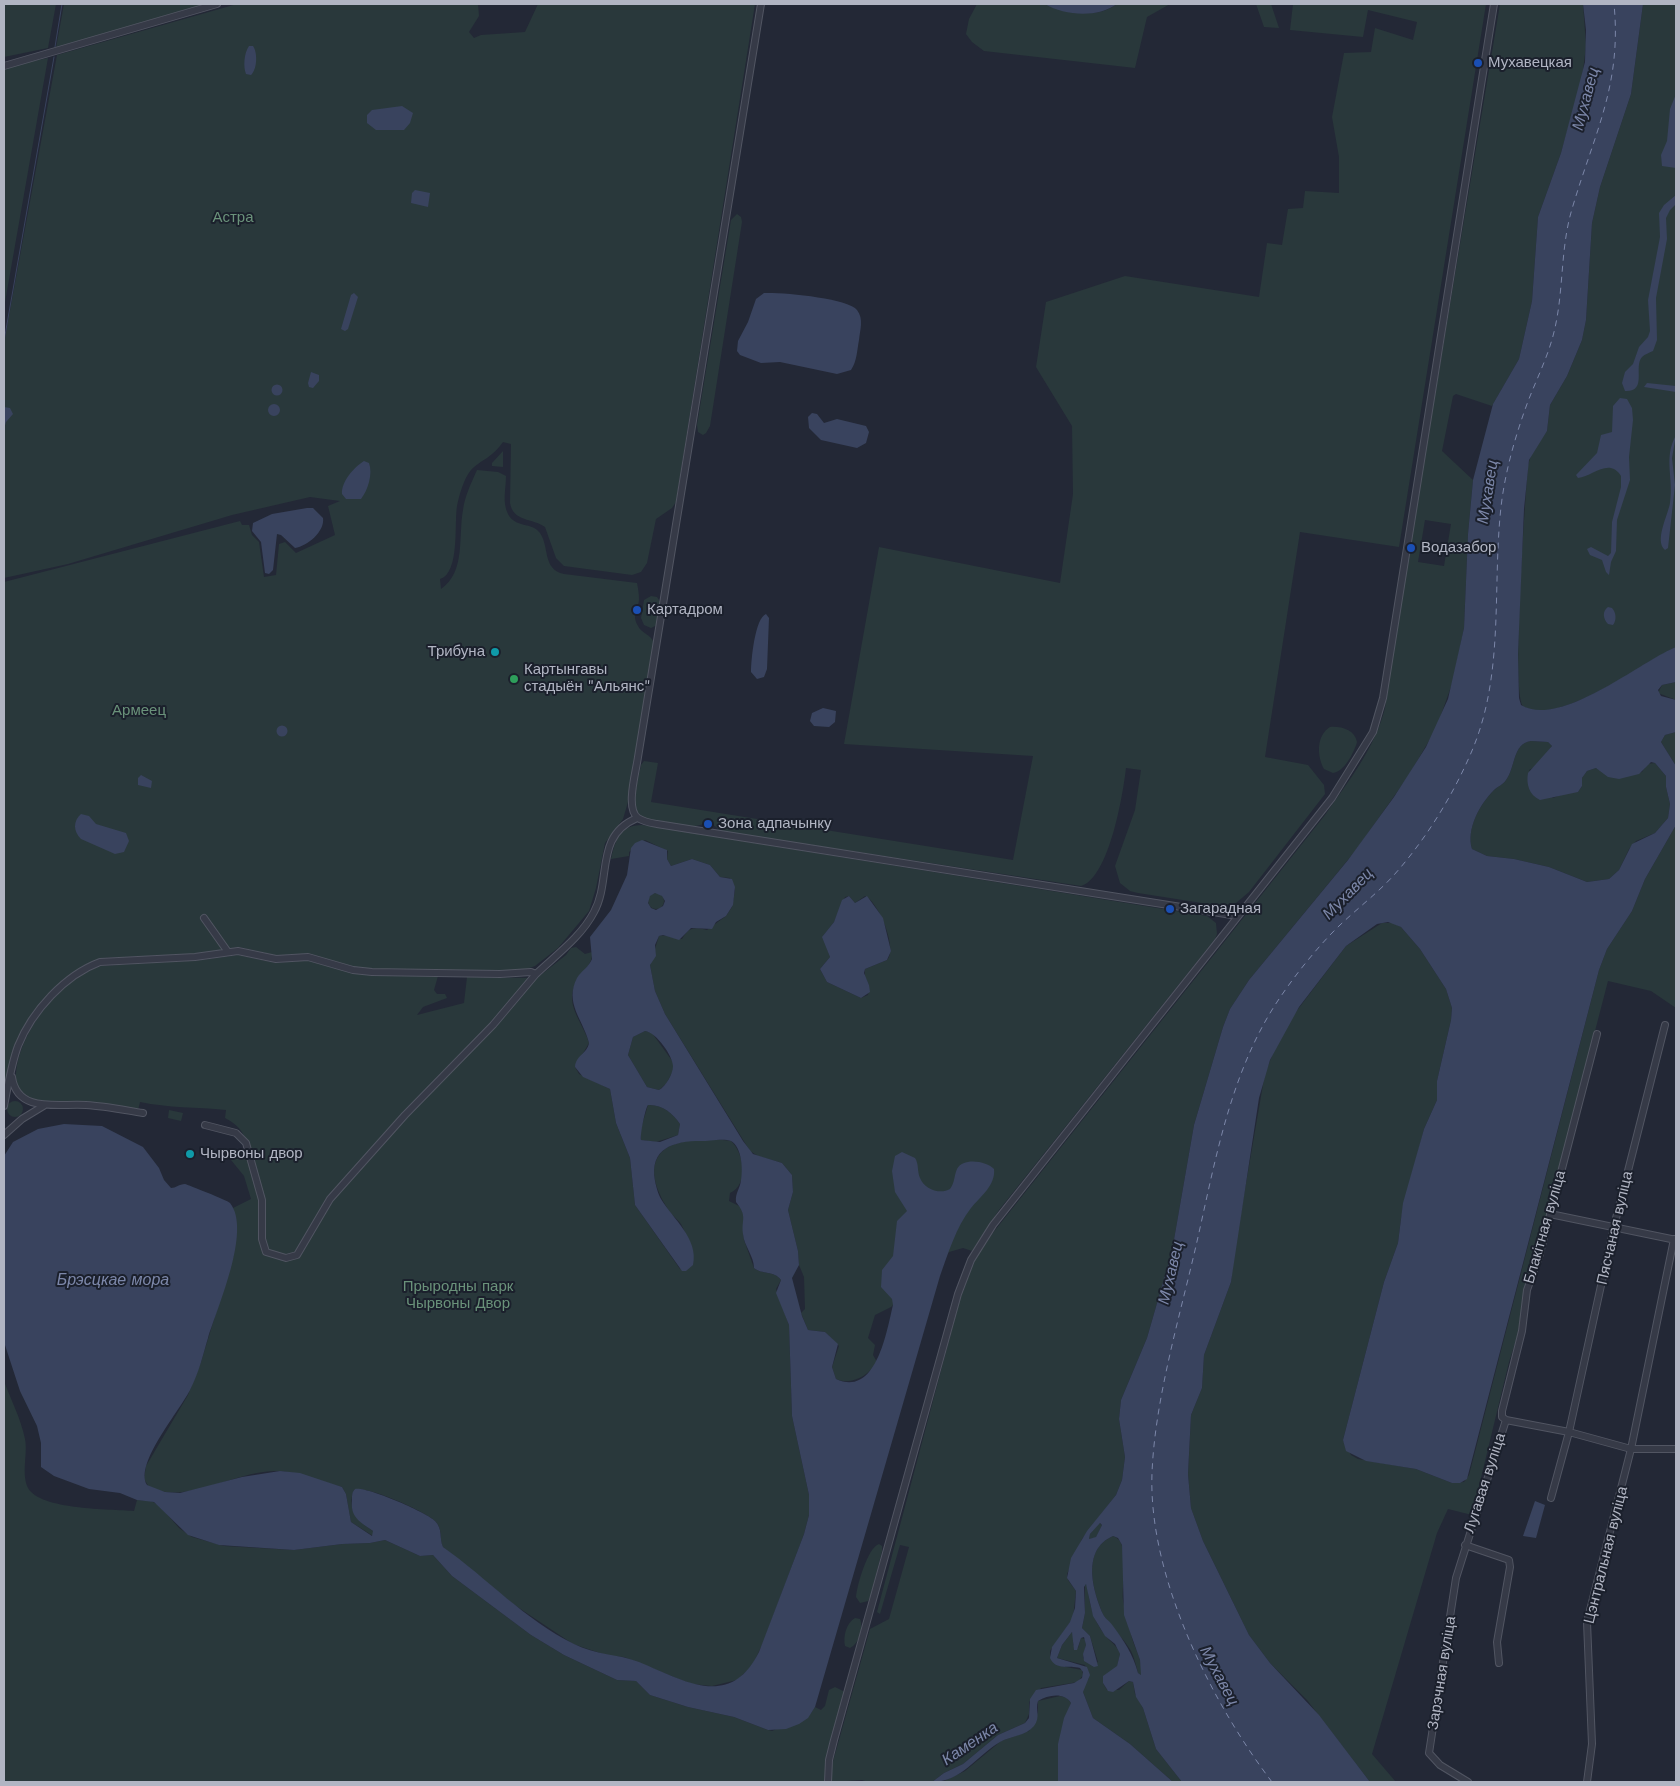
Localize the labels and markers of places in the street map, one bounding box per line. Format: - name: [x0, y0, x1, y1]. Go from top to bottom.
- place label: Мухавецкая: [1488, 54, 1572, 72]
- marker: Мухавецкая: [1472, 57, 1484, 69]
- place label: Водазабор: [1421, 539, 1496, 557]
- marker: Водазабор: [1405, 542, 1417, 554]
- place label: Картадром: [647, 601, 723, 619]
- marker: Картадром: [631, 604, 643, 616]
- place label: Трибуна: [428, 643, 485, 661]
- marker: Трибуна: [489, 646, 501, 658]
- place label: Картынгавы стадыён "Альянс": [524, 661, 650, 696]
- marker: Картынгавы стадыён "Альянс": [508, 673, 520, 685]
- place label: Зона адпачынку: [718, 815, 831, 833]
- marker: Зона адпачынку: [702, 818, 714, 830]
- place label: Загарадная: [1180, 900, 1261, 918]
- marker: Загарадная: [1164, 903, 1176, 915]
- place label: Чырвоны двор: [200, 1145, 303, 1163]
- marker: Чырвоны двор: [184, 1148, 196, 1160]

